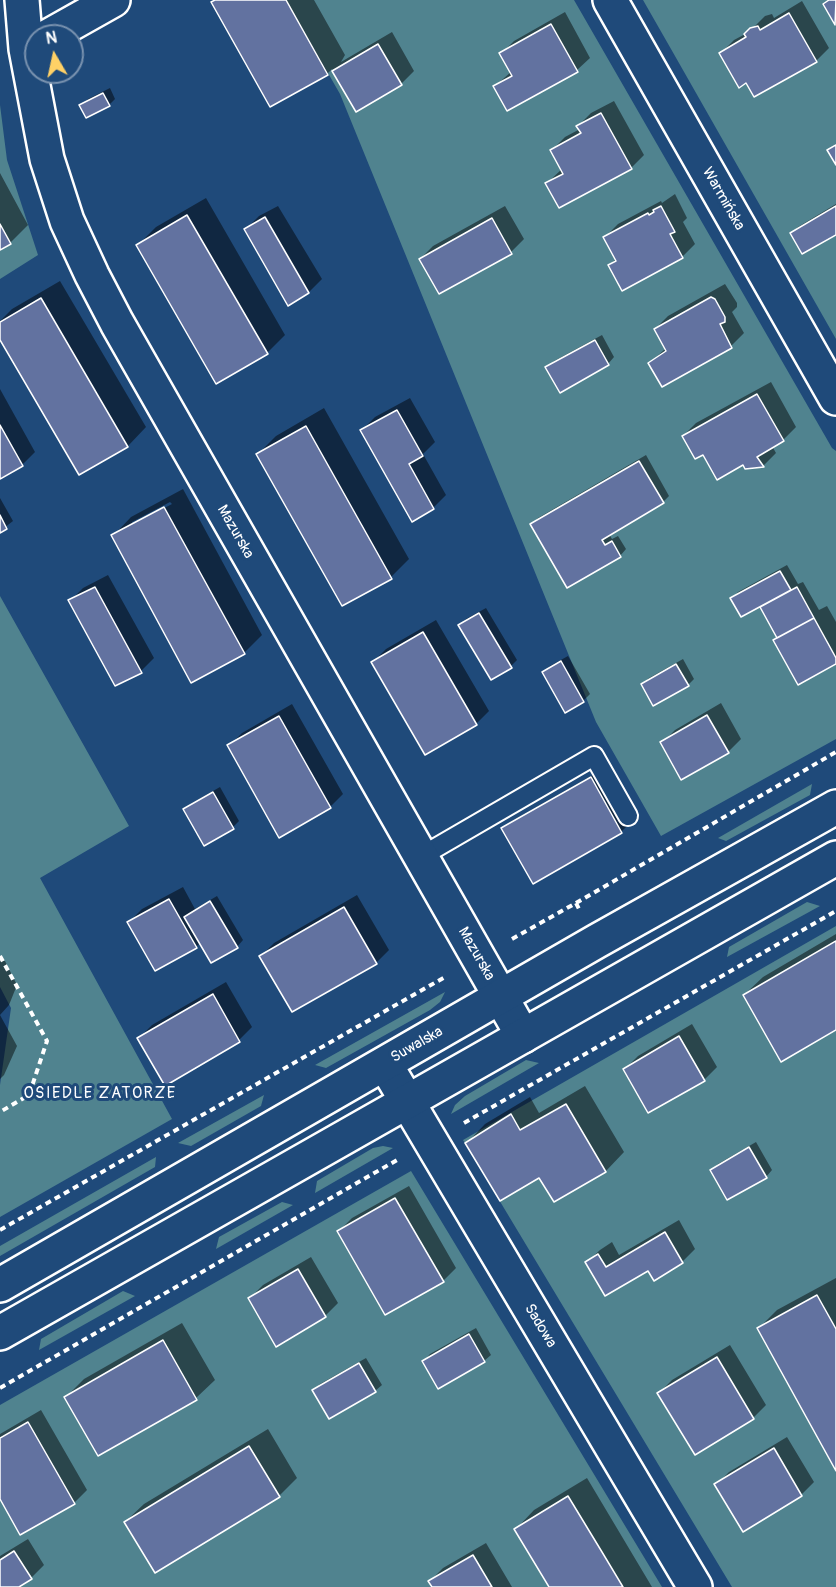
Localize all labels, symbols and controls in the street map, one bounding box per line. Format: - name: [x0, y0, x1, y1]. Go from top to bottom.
- north arrow: [24, 24, 84, 84]
- text: N: [45, 27, 58, 49]
- street label: Warmińska: [698, 164, 748, 234]
- street label: Mazurska: [213, 502, 257, 562]
- street label: Mazurska: [454, 924, 498, 984]
- street label: Suwalska: [388, 1023, 446, 1067]
- district label: OSIEDLE ZATORZE: [23, 1084, 177, 1104]
- street label: Sadowa: [520, 1301, 560, 1351]

